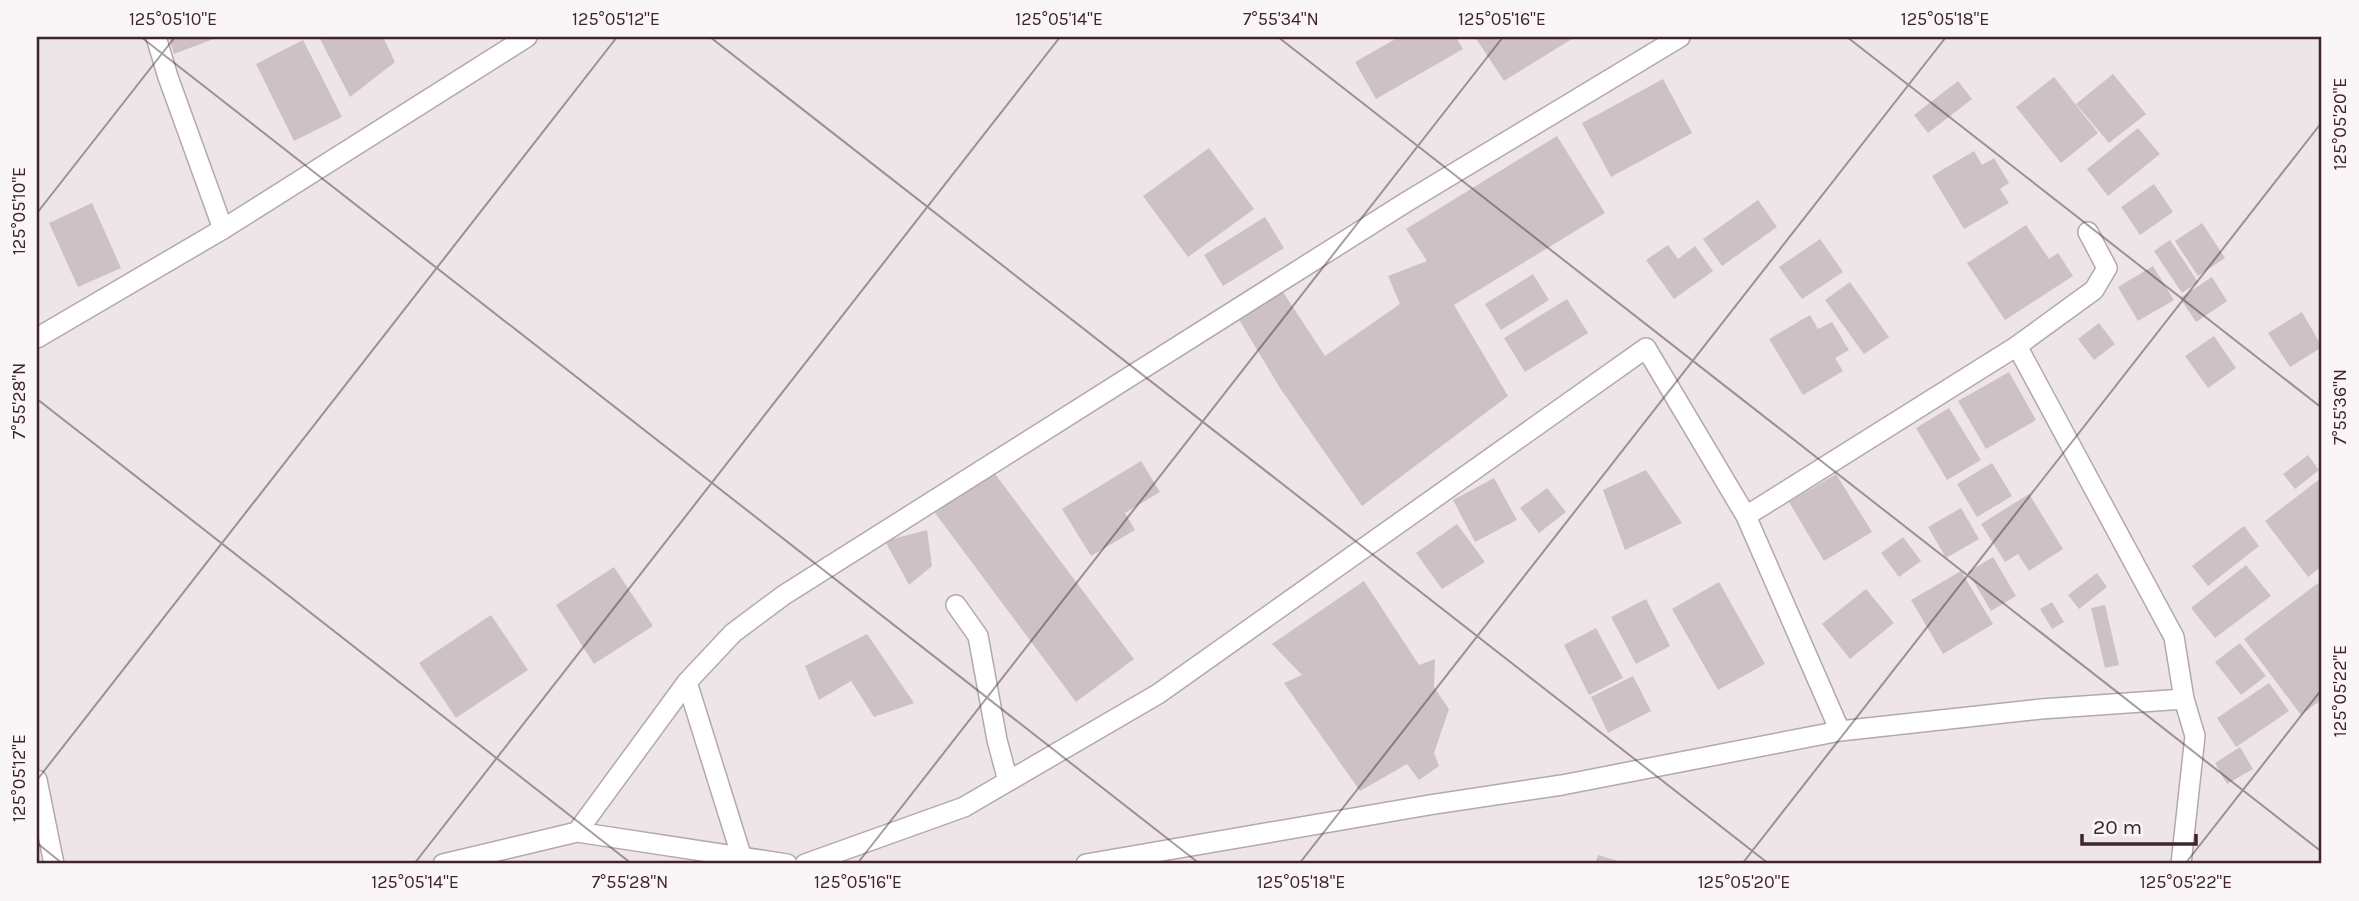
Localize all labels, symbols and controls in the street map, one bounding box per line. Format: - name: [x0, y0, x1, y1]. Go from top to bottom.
- text: 125°05'10"E: [129, 8, 217, 30]
- text: 125°05'12"E: [572, 8, 660, 30]
- text: 125°05'14"E: [1015, 8, 1103, 30]
- text: 7°55'34"N: [1243, 8, 1319, 30]
- text: 125°05'16"E: [1458, 8, 1546, 30]
- text: 125°05'18"E: [1901, 8, 1989, 30]
- text: 125°05'20"E: [2329, 78, 2351, 170]
- text: 125°05'10"E: [8, 167, 30, 255]
- text: 7°55'28"N: [8, 363, 30, 439]
- text: 7°55'36"N: [2329, 369, 2351, 445]
- text: 125°05'22"E: [2329, 645, 2351, 737]
- text: 125°05'12"E: [8, 734, 30, 822]
- scale bar: [2082, 803, 2196, 847]
- text: 20 m: [2093, 815, 2142, 839]
- text: 125°05'14"E: [371, 871, 459, 893]
- text: 7°55'28"N: [592, 871, 668, 893]
- text: 125°05'16"E: [814, 871, 902, 893]
- text: 125°05'18"E: [1257, 871, 1345, 893]
- text: 125°05'20"E: [1698, 871, 1790, 893]
- text: 125°05'22"E: [2140, 871, 2232, 893]

